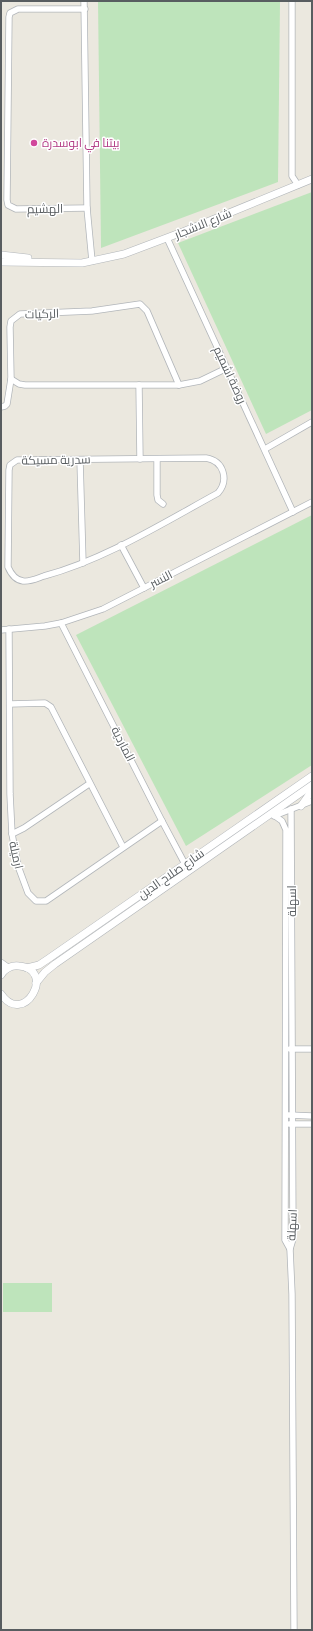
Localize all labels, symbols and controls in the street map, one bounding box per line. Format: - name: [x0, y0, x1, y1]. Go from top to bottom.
- place label: بيتنا في ابوسدرة: [42, 134, 120, 153]
- marker: بيتنا في ابوسدرة: [29, 138, 39, 148]
- street label: الهشيم: [27, 200, 63, 217]
- street label: شارع الاشجار: [171, 204, 234, 243]
- street label: الركيات: [25, 304, 59, 323]
- street label: روضة اشميم: [210, 343, 251, 406]
- street label: سدرية مسيكة: [21, 450, 91, 469]
- street label: النسر: [145, 566, 175, 592]
- street label: الماردية: [107, 723, 139, 764]
- street label: ارميلة: [5, 839, 28, 871]
- street label: شارع صلاح الدين: [134, 844, 207, 903]
- street label: اسهلة: [283, 885, 300, 917]
- street label: اسهلة: [282, 1209, 301, 1241]

